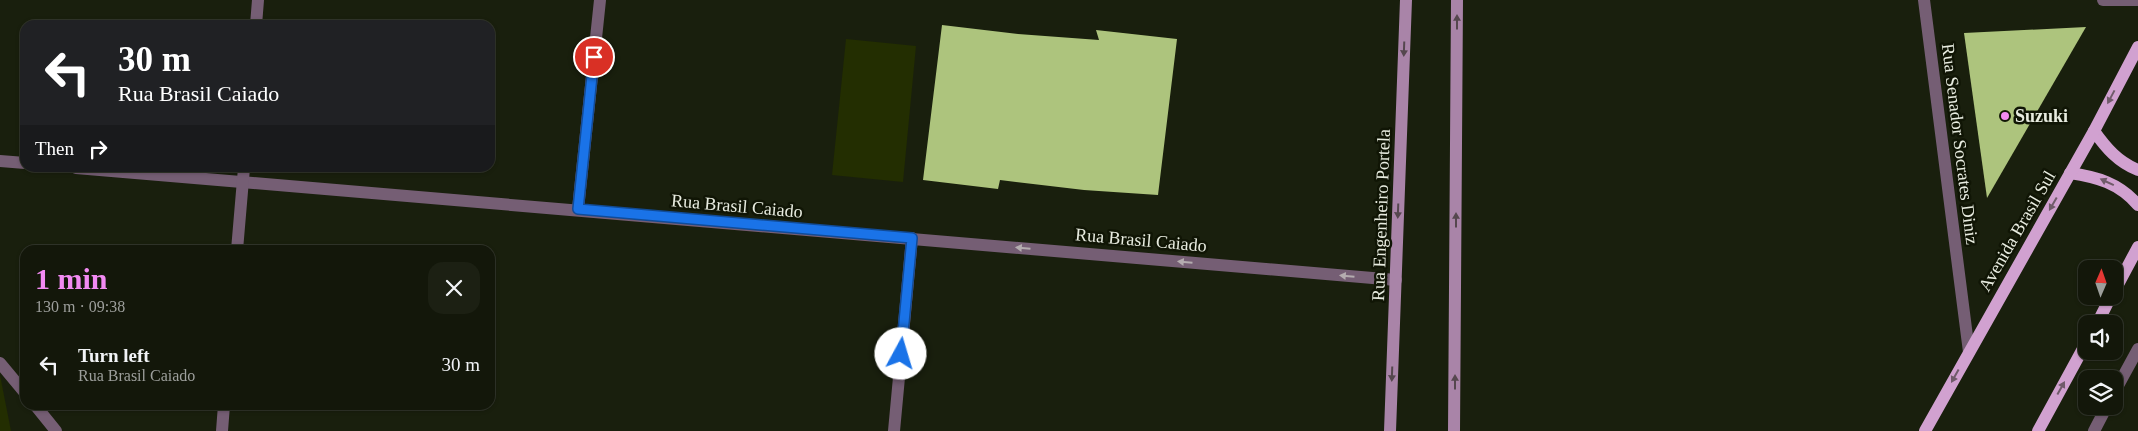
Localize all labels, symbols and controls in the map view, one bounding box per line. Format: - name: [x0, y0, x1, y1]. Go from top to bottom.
- one-way arrow: [1453, 14, 1461, 30]
- pin: [573, 36, 615, 78]
- icon: left: [35, 40, 100, 105]
- text: 30 m: [118, 40, 191, 79]
- one-way arrow: [1400, 41, 1408, 57]
- street label: Rua Senador Socrates Diniz: [1938, 42, 1982, 246]
- icon: arrive: [580, 43, 608, 71]
- text: Rua Brasil Caiado: [118, 81, 279, 106]
- one-way arrow: [2107, 90, 2115, 104]
- place label: Suzuki: [2015, 106, 2068, 126]
- marker: Suzuki: [1999, 110, 2011, 122]
- street label: Rua Engenheiro Portela: [1368, 129, 1394, 301]
- icon: right: [84, 135, 112, 163]
- text: Then: [35, 138, 74, 159]
- street label: Avenida Brasil Sul: [1974, 167, 2060, 295]
- one-way arrow: [2100, 178, 2114, 186]
- street label: Rua Brasil Caiado: [670, 190, 804, 222]
- one-way arrow: [2048, 197, 2057, 210]
- one-way arrow: [1394, 203, 1402, 219]
- one-way arrow: [1452, 212, 1460, 228]
- street label: Rua Brasil Caiado: [1074, 224, 1208, 256]
- one-way arrow: [1015, 244, 1031, 252]
- one-way arrow: [1177, 258, 1193, 266]
- north arrow: [2078, 260, 2122, 305]
- map controls: [2078, 260, 2123, 415]
- text: 1 min: [35, 262, 108, 295]
- button: close: [428, 262, 480, 314]
- one-way arrow: [1339, 271, 1355, 279]
- text: 130 m · 09:38: [35, 298, 125, 315]
- button: sound: [2078, 315, 2123, 360]
- position arrow: [874, 327, 926, 379]
- text: Turn left: [78, 345, 150, 366]
- icon: left: [35, 351, 63, 379]
- text: 30 m: [441, 354, 480, 375]
- one-way arrow: [1388, 366, 1396, 382]
- text: Rua Brasil Caiado: [78, 367, 195, 384]
- one-way arrow: [1951, 369, 1960, 382]
- button: layers: [2078, 370, 2123, 415]
- one-way arrow: [1451, 374, 1459, 390]
- one-way arrow: [2057, 381, 2065, 396]

